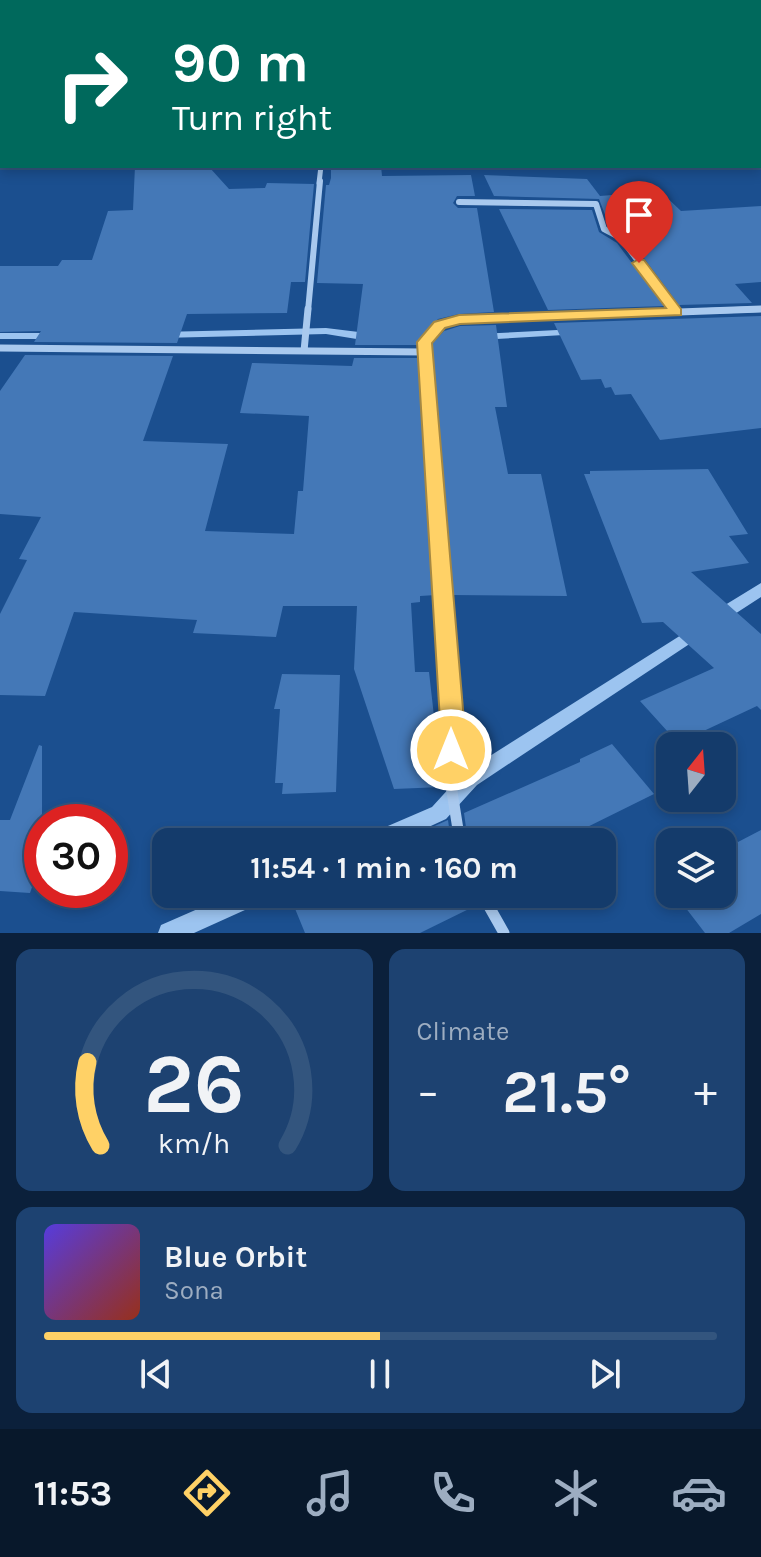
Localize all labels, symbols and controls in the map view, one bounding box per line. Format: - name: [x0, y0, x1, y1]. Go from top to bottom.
- text: 90 m: [172, 30, 309, 95]
- icon: right: [40, 32, 144, 136]
- text: Turn right: [172, 97, 332, 139]
- pin: [605, 181, 673, 263]
- icon: arrive: [617, 193, 661, 237]
- position arrow: [409, 708, 493, 792]
- north arrow: [656, 732, 736, 812]
- map controls: [656, 732, 736, 908]
- speed limit sign: 30: [24, 804, 128, 908]
- button: layers: [656, 828, 736, 908]
- text: 11:54 · 1 min · 160 m: [250, 850, 518, 886]
- text: Climate: [417, 1016, 509, 1047]
- text: 26: [144, 1036, 245, 1133]
- text: 21.5°: [502, 1057, 631, 1127]
- text: −: [417, 1066, 440, 1117]
- text: +: [694, 1066, 717, 1117]
- text: km/h: [158, 1127, 230, 1160]
- text: Blue Orbit: [164, 1239, 307, 1275]
- text: Sona: [164, 1275, 224, 1306]
- icon: previous: [134, 1352, 178, 1396]
- icon: pause: [358, 1352, 402, 1396]
- icon: next: [583, 1352, 627, 1396]
- icon: directions: [179, 1465, 235, 1521]
- icon: music: [302, 1465, 358, 1521]
- icon: phone: [425, 1465, 481, 1521]
- icon: climate: [548, 1465, 604, 1521]
- icon: car: [671, 1465, 727, 1521]
- text: 11:53: [34, 1472, 112, 1514]

